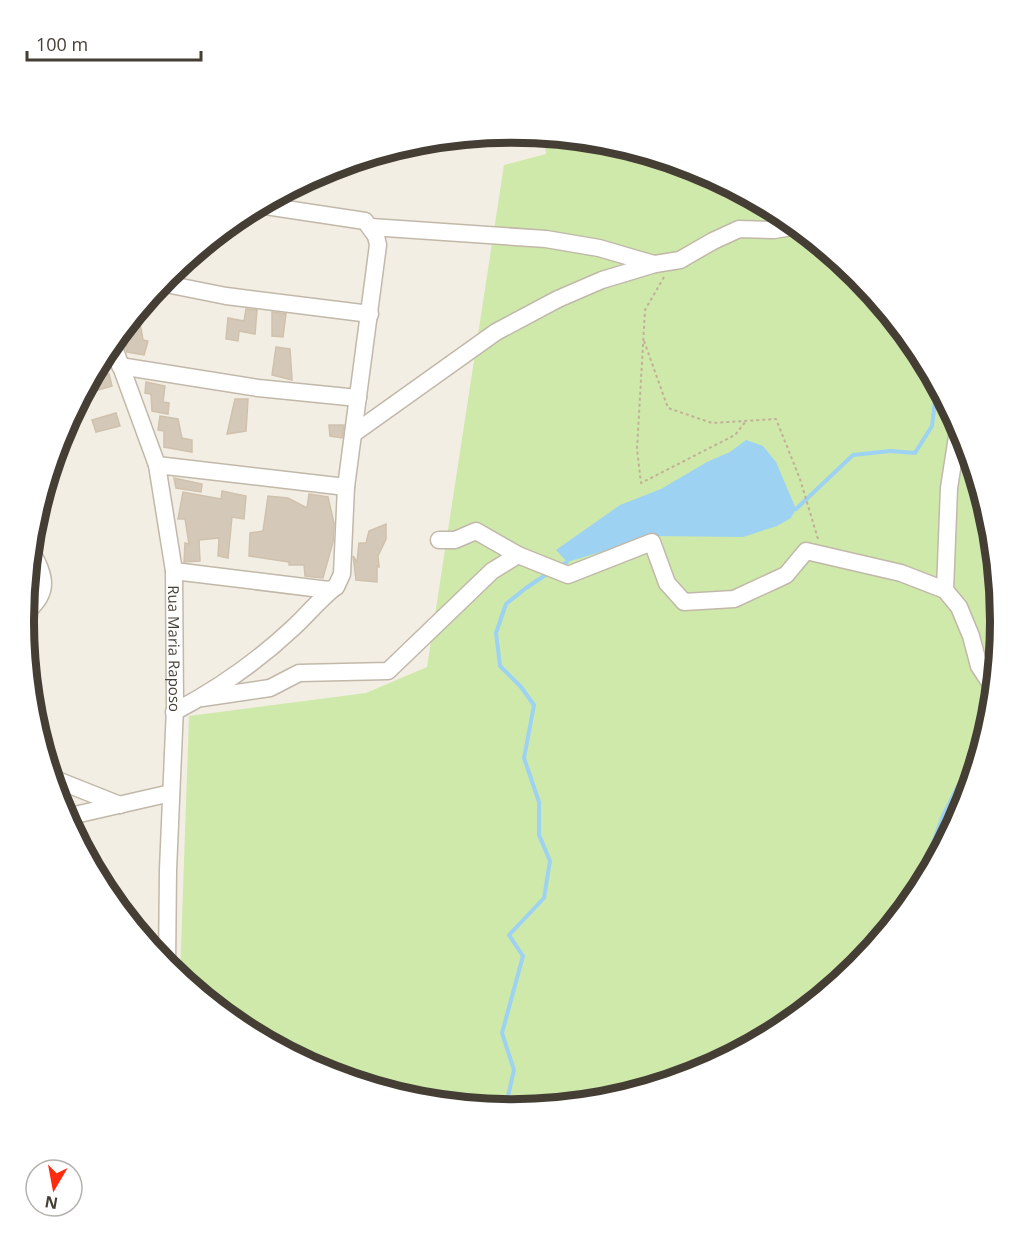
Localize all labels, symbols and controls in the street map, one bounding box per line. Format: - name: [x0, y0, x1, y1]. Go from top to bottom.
- scale bar: [27, 24, 201, 62]
- text: 100 m: [36, 32, 88, 56]
- street label: Rua Maria Raposo: [164, 585, 185, 712]
- north arrow: [24, 1158, 84, 1218]
- text: N: [43, 1191, 60, 1215]

